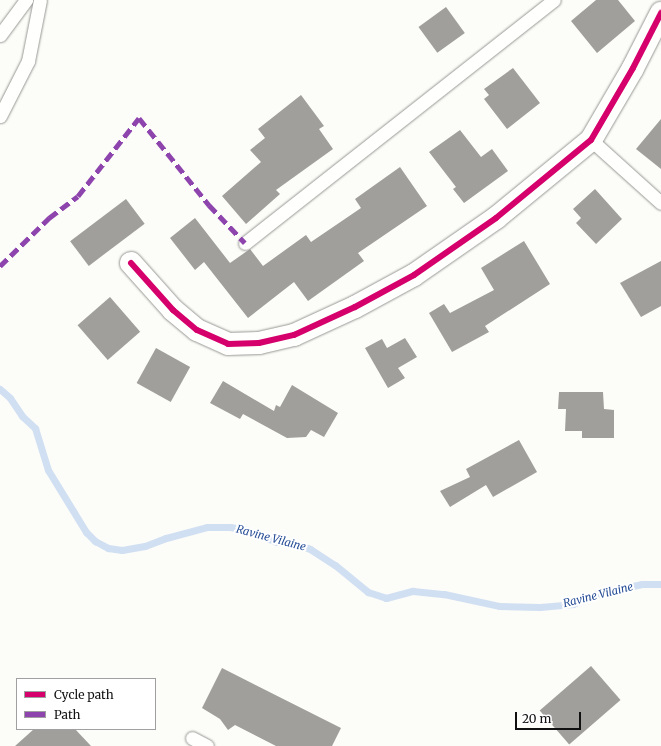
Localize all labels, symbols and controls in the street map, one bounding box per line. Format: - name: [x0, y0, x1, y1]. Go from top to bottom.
- water label: Ravine Vilaine: [235, 522, 307, 554]
- water label: Ravine Vilaine: [562, 580, 634, 610]
- legend: [16, 678, 156, 730]
- text: Cycle path: [54, 687, 114, 702]
- scale bar: [517, 704, 583, 730]
- text: Path: [54, 707, 80, 722]
- text: 20 m: [522, 711, 551, 726]

